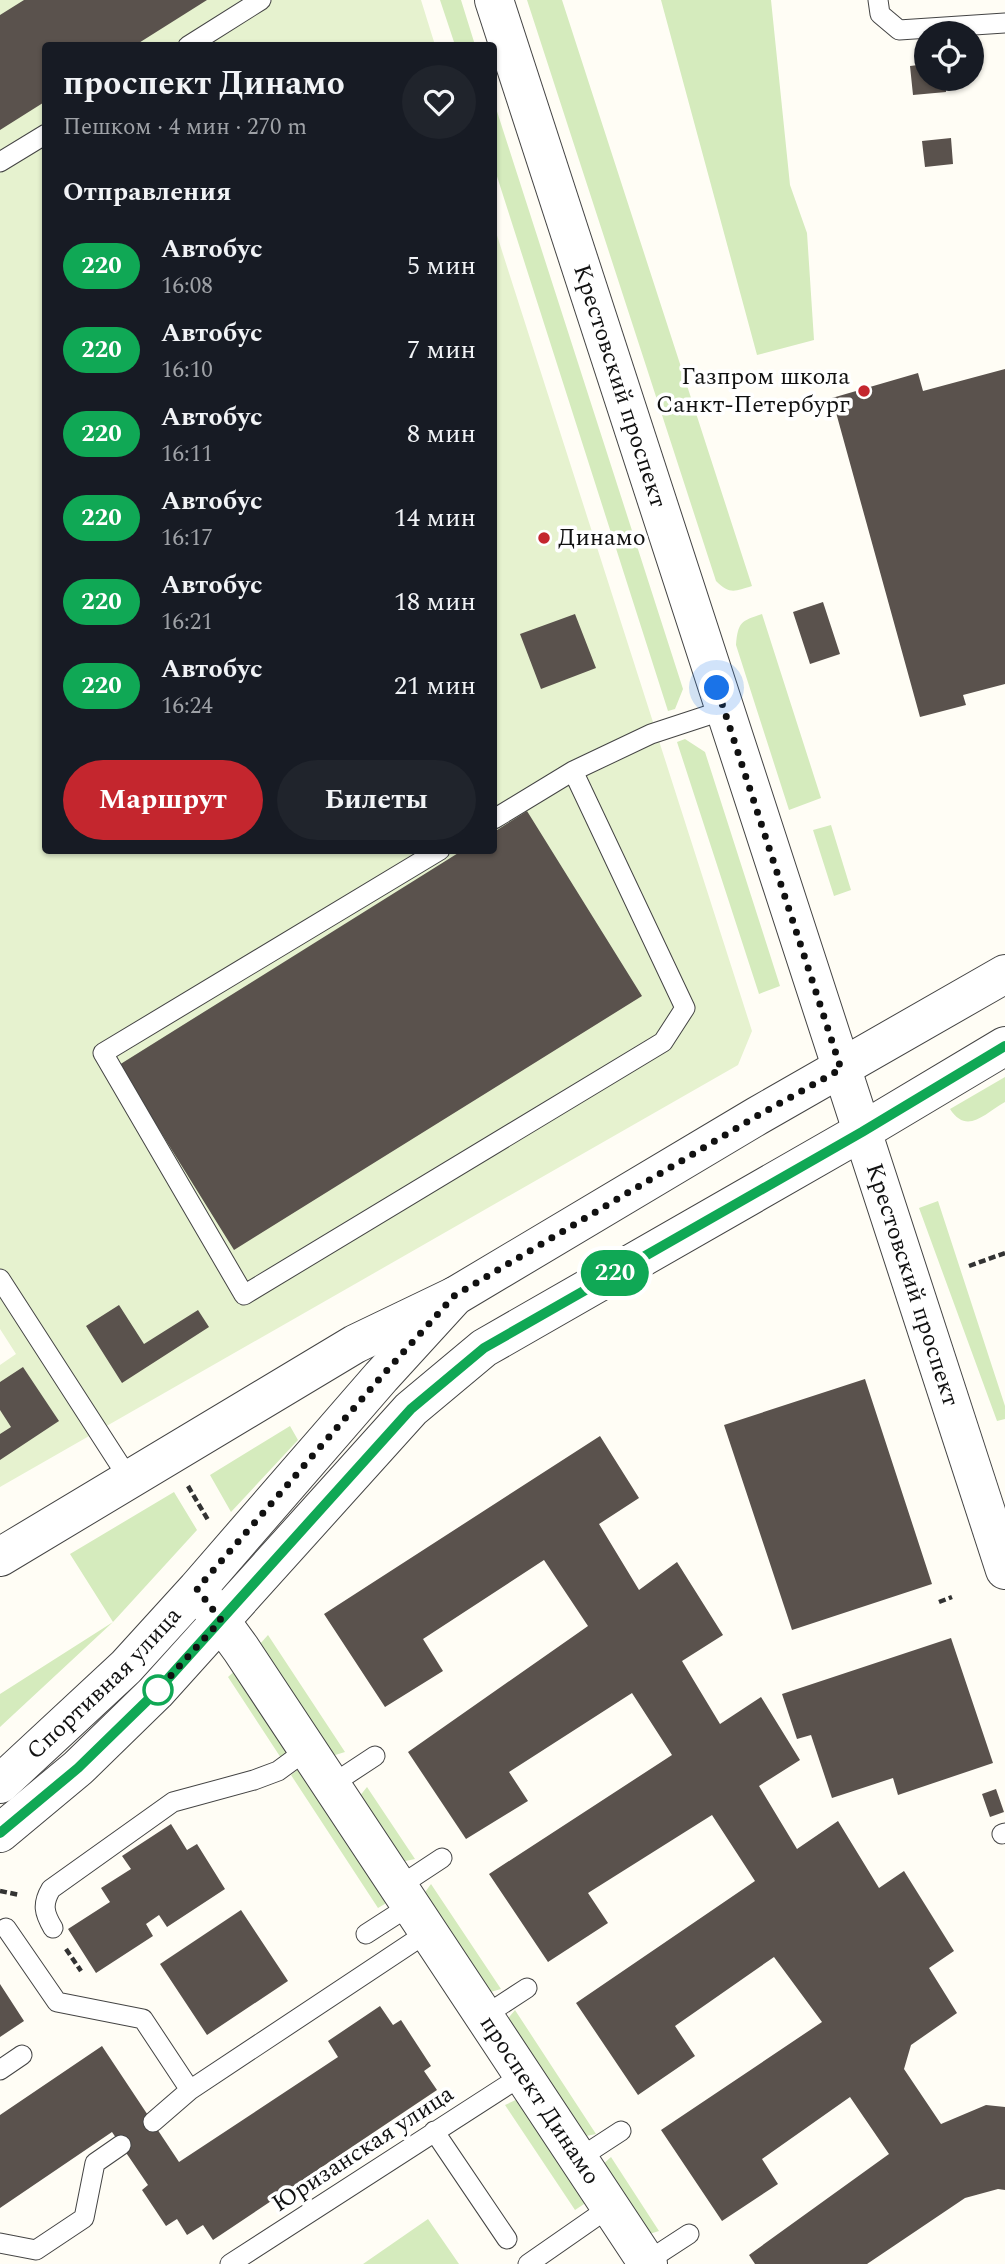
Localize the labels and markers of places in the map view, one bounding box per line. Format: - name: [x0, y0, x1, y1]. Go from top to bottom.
- place label: Газпром школа Санкт-Петербург: [656, 359, 850, 423]
- marker: Газпром школа Санкт-Петербург: [856, 383, 872, 399]
- place label: Динамо: [558, 520, 646, 556]
- marker: Динамо: [536, 530, 552, 546]
- unlabelled marker: [143, 1675, 173, 1705]

